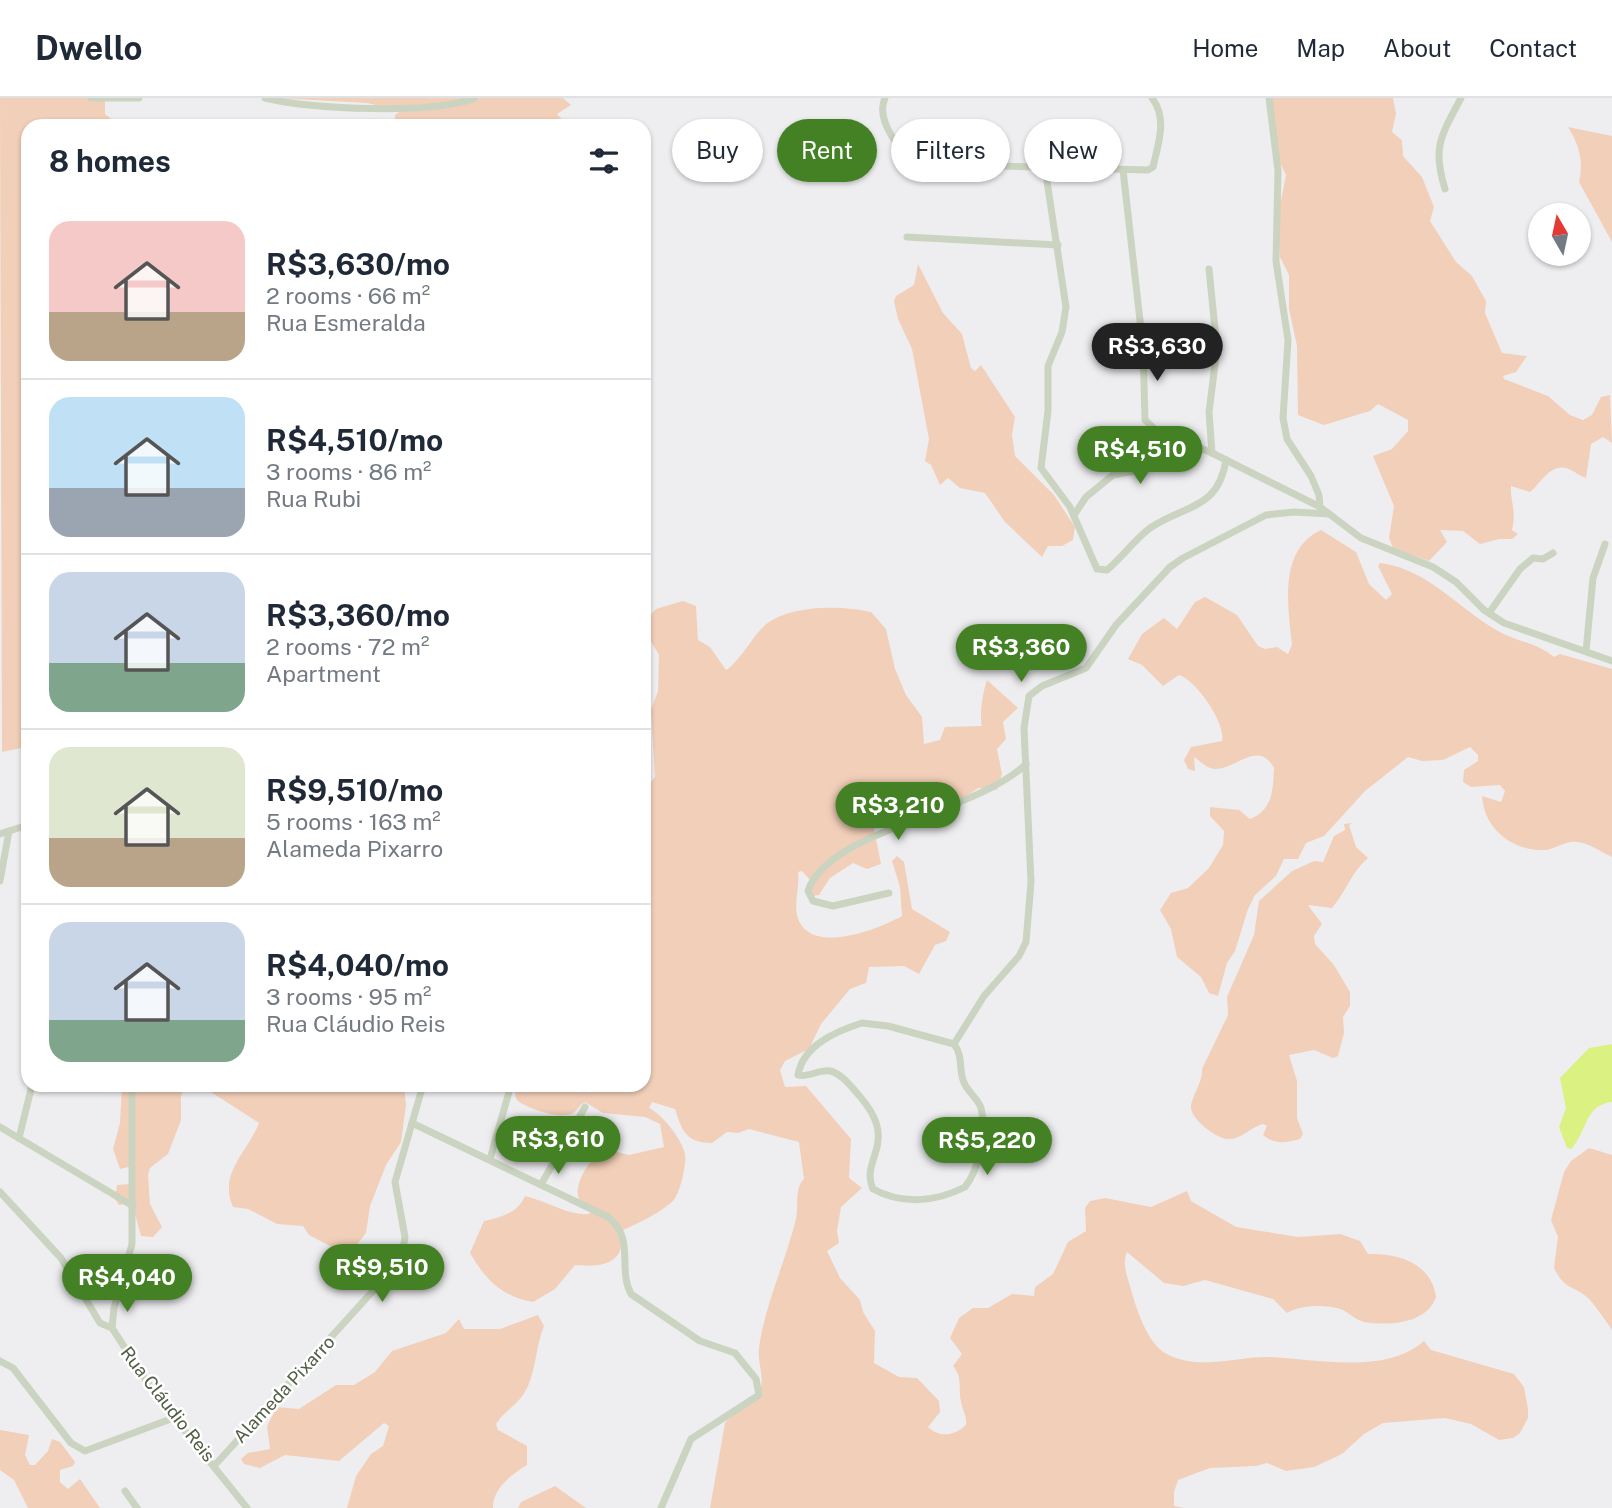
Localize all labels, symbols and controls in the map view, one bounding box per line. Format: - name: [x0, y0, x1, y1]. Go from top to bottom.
- text: Dwello: [35, 29, 143, 67]
- text: Home: [1192, 34, 1258, 62]
- text: Map: [1296, 34, 1345, 62]
- text: About: [1383, 34, 1451, 62]
- text: Contact: [1489, 34, 1577, 62]
- chip: Buy: [672, 119, 763, 182]
- chip: Rent: [777, 119, 877, 182]
- chip: Filters: [891, 119, 1010, 182]
- chip: New: [1024, 119, 1122, 182]
- icon: filters: [585, 142, 623, 180]
- text: 8 homes: [49, 143, 171, 179]
- north arrow: [1528, 203, 1591, 266]
- map controls: [1528, 203, 1591, 266]
- text: R$3,630/mo: [266, 246, 450, 282]
- icon: home: [105, 249, 189, 333]
- text: 2 rooms · 66 m²: [266, 282, 430, 309]
- text: Rua Esmeralda: [266, 309, 426, 336]
- pin: R$3,630: [1092, 324, 1222, 383]
- text: R$3,630: [1108, 332, 1206, 359]
- text: R$4,510/mo: [266, 422, 443, 458]
- icon: home: [105, 425, 189, 509]
- pin: R$4,510: [1075, 426, 1205, 486]
- text: R$4,510: [1093, 435, 1187, 462]
- text: 3 rooms · 86 m²: [266, 458, 432, 485]
- text: Rua Rubi: [266, 485, 361, 512]
- text: R$3,360/mo: [266, 597, 450, 633]
- icon: home: [105, 600, 189, 684]
- pin: R$3,360: [956, 624, 1086, 684]
- text: 2 rooms · 72 m²: [266, 633, 429, 660]
- text: R$3,360: [972, 633, 1070, 660]
- text: Apartment: [266, 660, 381, 687]
- text: R$9,510/mo: [266, 772, 443, 808]
- icon: home: [105, 775, 189, 859]
- pin: R$3,210: [833, 782, 963, 842]
- text: R$3,210: [851, 791, 945, 818]
- text: 5 rooms · 163 m²: [266, 808, 441, 835]
- text: Alameda Pixarro: [266, 835, 443, 862]
- text: R$4,040/mo: [266, 947, 449, 983]
- icon: home: [105, 950, 189, 1034]
- text: 3 rooms · 95 m²: [266, 983, 432, 1010]
- text: Rua Cláudio Reis: [266, 1010, 445, 1037]
- pin: R$3,610: [493, 1116, 623, 1176]
- pin: R$5,220: [922, 1118, 1052, 1177]
- text: R$3,610: [511, 1125, 605, 1152]
- text: R$5,220: [938, 1126, 1036, 1153]
- pin: R$9,510: [317, 1244, 447, 1304]
- text: R$9,510: [335, 1253, 429, 1280]
- pin: R$4,040: [62, 1254, 192, 1314]
- text: R$4,040: [78, 1263, 176, 1290]
- street label: Alameda Pixarro: [229, 1331, 339, 1447]
- street label: Rua Cláudio Reis: [117, 1342, 219, 1466]

